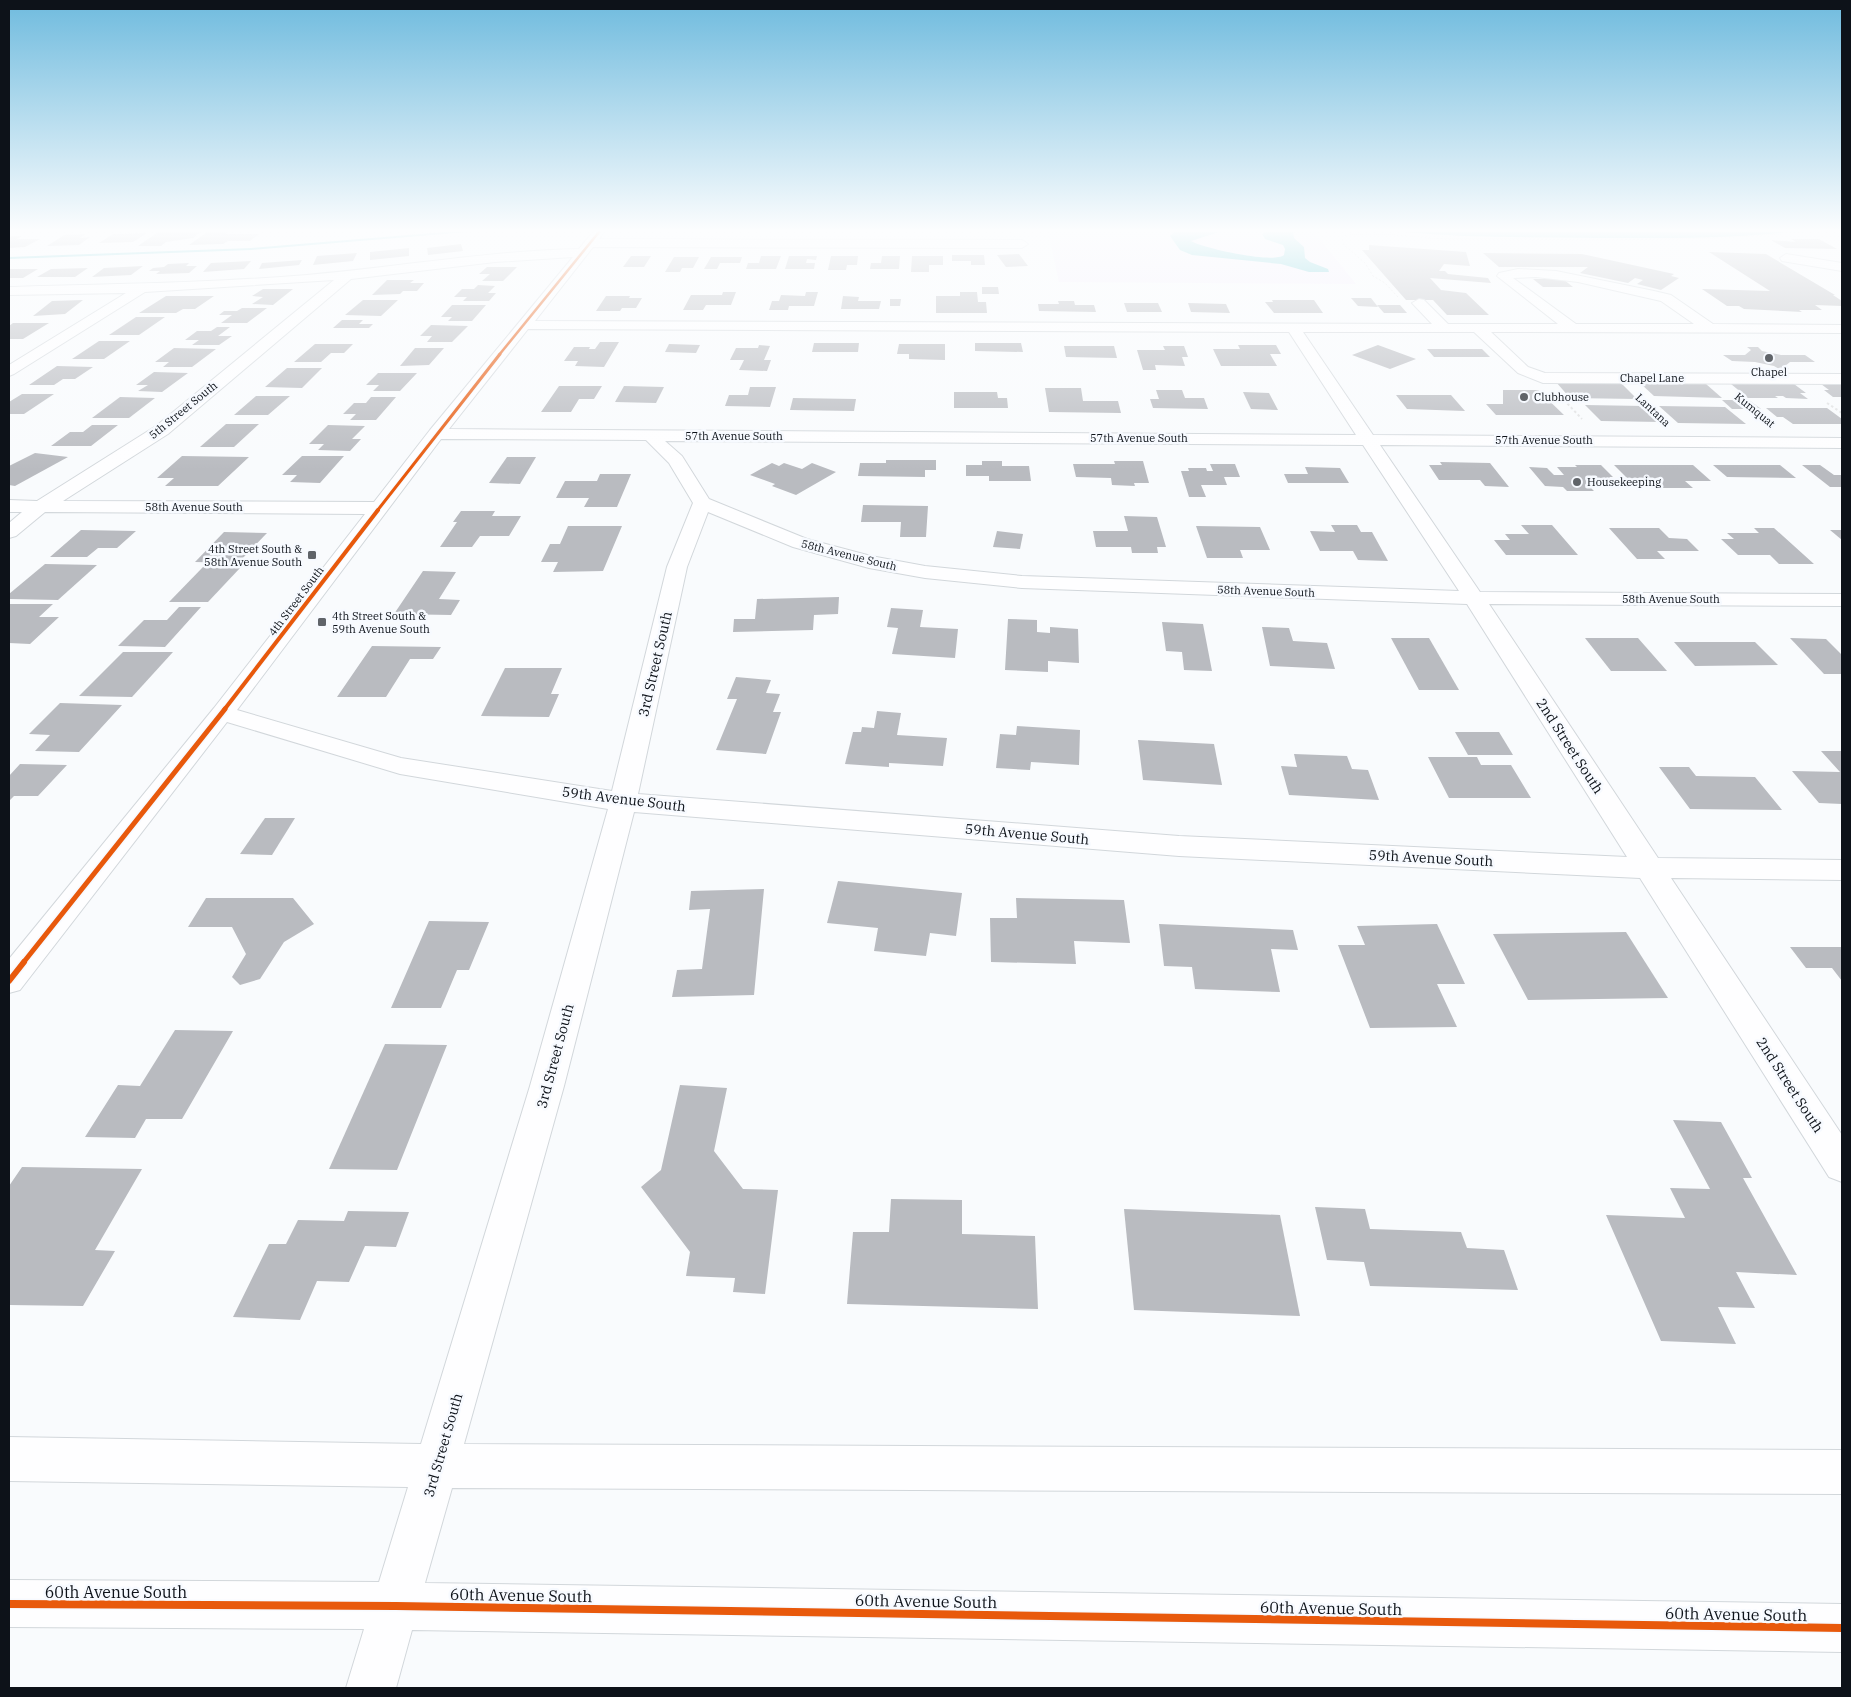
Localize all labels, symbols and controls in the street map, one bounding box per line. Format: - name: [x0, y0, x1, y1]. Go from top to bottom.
- marker: Chapel: [1763, 352, 1775, 364]
- place label: Chapel: [1751, 365, 1787, 379]
- street label: Chapel Lane: [1620, 371, 1684, 385]
- street label: 5th Street South: [146, 378, 220, 442]
- street label: Kumquat: [1732, 389, 1778, 431]
- place label: Clubhouse: [1534, 390, 1589, 404]
- street label: Lantana: [1633, 390, 1673, 430]
- marker: Clubhouse: [1518, 391, 1530, 403]
- street label: 57th Avenue South: [685, 429, 783, 443]
- street label: 57th Avenue South: [1090, 431, 1188, 445]
- street label: 57th Avenue South: [1495, 433, 1593, 447]
- place label: Housekeeping: [1587, 475, 1661, 489]
- marker: Housekeeping: [1571, 476, 1583, 488]
- street label: 58th Avenue South: [145, 500, 243, 514]
- street label: 58th Avenue South: [800, 536, 898, 574]
- place label: 4th Street South & 58th Avenue South: [204, 542, 302, 569]
- marker: 4th Street South & 58th Avenue South: [306, 549, 318, 561]
- street label: 4th Street South: [265, 563, 327, 639]
- street label: 58th Avenue South: [1217, 582, 1315, 600]
- street label: 58th Avenue South: [1622, 592, 1720, 606]
- place label: 4th Street South & 59th Avenue South: [332, 609, 430, 636]
- street label: 3rd Street South: [634, 609, 676, 718]
- marker: 4th Street South & 59th Avenue South: [316, 616, 328, 628]
- street label: 2nd Street South: [1532, 695, 1608, 797]
- street label: 59th Avenue South: [561, 782, 687, 816]
- street label: 59th Avenue South: [964, 820, 1090, 848]
- street label: 59th Avenue South: [1368, 846, 1494, 870]
- street label: 3rd Street South: [532, 1002, 578, 1110]
- street label: 2nd Street South: [1752, 1034, 1828, 1136]
- street label: 3rd Street South: [420, 1391, 467, 1499]
- street label: 60th Avenue South: [45, 1582, 187, 1602]
- street label: 60th Avenue South: [450, 1584, 592, 1606]
- street label: 60th Avenue South: [855, 1590, 997, 1612]
- street label: 60th Avenue South: [1260, 1597, 1402, 1619]
- street label: 60th Avenue South: [1665, 1603, 1807, 1625]

